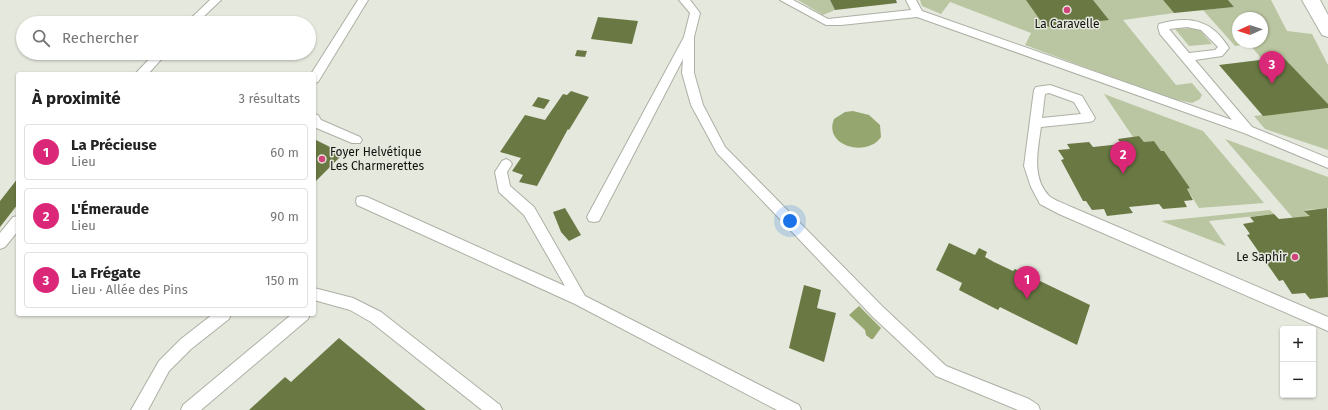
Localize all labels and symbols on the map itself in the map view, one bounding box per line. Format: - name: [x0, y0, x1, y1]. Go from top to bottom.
- marker: La Caravelle: [1062, 5, 1072, 15]
- north arrow: [1232, 12, 1268, 48]
- place label: La Caravelle: [1034, 17, 1100, 31]
- pin: 3: [1259, 51, 1285, 84]
- pin: 2: [1110, 141, 1136, 174]
- place label: Foyer Helvétique Les Charmerettes: [330, 145, 424, 173]
- marker: Foyer Helvétique Les Charmerettes: [317, 154, 327, 164]
- your location: [780, 211, 800, 231]
- place label: Le Saphir: [1236, 250, 1287, 264]
- marker: Le Saphir: [1290, 252, 1300, 262]
- pin: 1: [1014, 266, 1040, 299]

